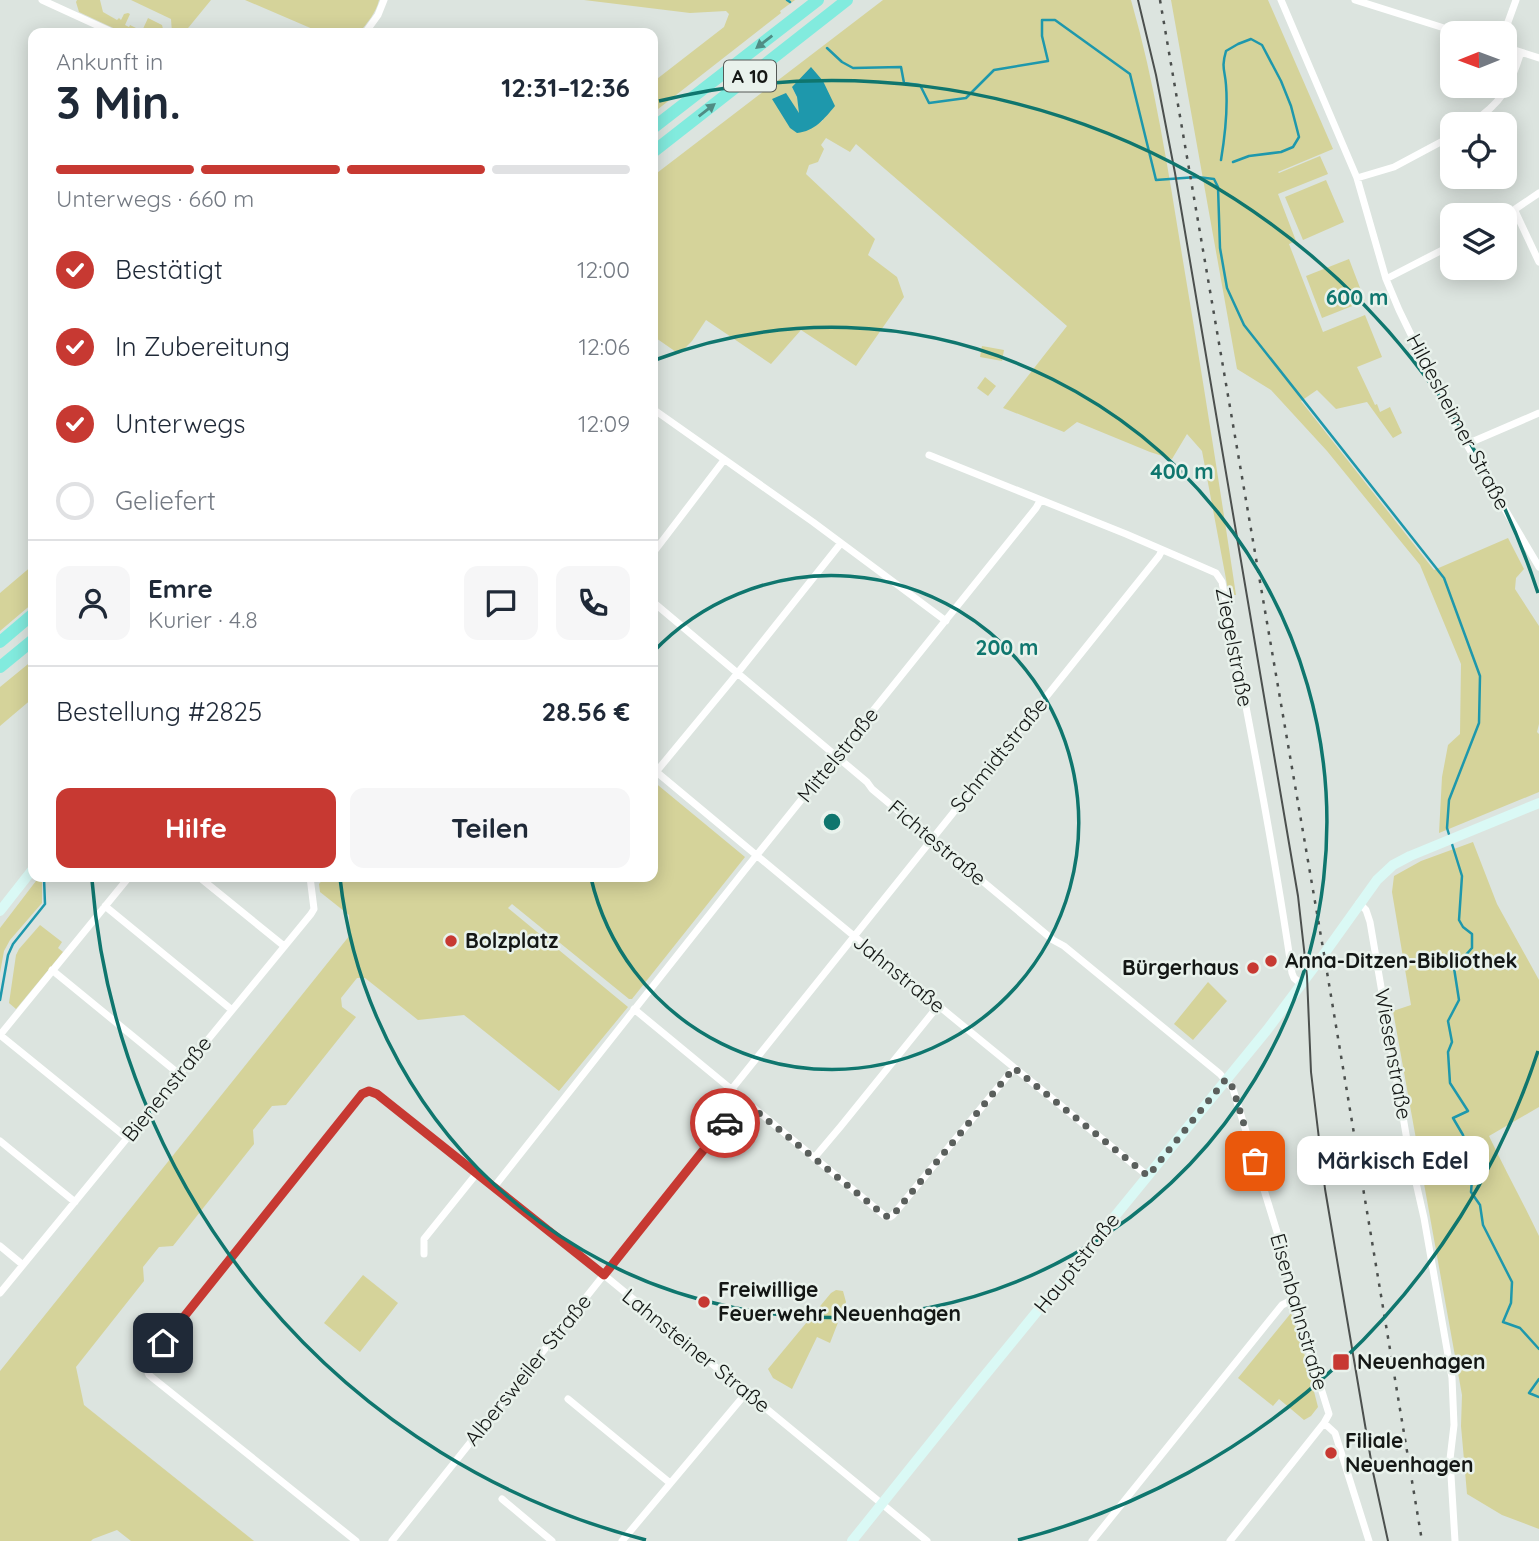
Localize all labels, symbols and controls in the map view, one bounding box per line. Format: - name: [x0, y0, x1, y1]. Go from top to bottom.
- north arrow: [1440, 21, 1517, 98]
- map controls: [1440, 21, 1517, 280]
- one-way arrow: [755, 34, 773, 48]
- text: Ankunft in: [56, 47, 163, 76]
- road number: A 10: [724, 60, 776, 92]
- text: 12:31–12:36: [501, 71, 630, 104]
- text: 3 Min.: [56, 73, 181, 131]
- one-way arrow: [697, 103, 715, 118]
- button: locate: [1440, 112, 1517, 189]
- text: Unterwegs · 660 m: [56, 184, 254, 213]
- button: layers: [1440, 203, 1517, 280]
- icon: check: [56, 251, 94, 289]
- text: Bestätigt: [115, 253, 223, 286]
- text: 12:00: [577, 255, 630, 284]
- text: 600 m: [1326, 284, 1388, 310]
- icon: check: [56, 328, 94, 366]
- street label: Hildesheimer Straße: [1401, 329, 1516, 514]
- text: In Zubereitung: [115, 330, 290, 363]
- text: 12:06: [578, 332, 630, 361]
- icon: check: [56, 405, 94, 443]
- text: Unterwegs: [115, 407, 246, 440]
- text: 12:09: [578, 409, 630, 438]
- text: 400 m: [1150, 458, 1214, 484]
- text: Geliefert: [115, 484, 216, 517]
- button: person: [56, 566, 130, 640]
- button: chat: [464, 566, 538, 640]
- button: phone: [556, 566, 630, 640]
- text: Emre: [148, 572, 213, 605]
- street label: Ziegelstraße: [1211, 585, 1259, 709]
- text: Kurier · 4.8: [148, 605, 258, 634]
- text: 200 m: [976, 634, 1038, 660]
- street label: Schmidtstraße: [944, 692, 1053, 817]
- text: Bestellung #2825: [56, 695, 262, 728]
- text: 28.56 €: [542, 695, 630, 728]
- street label: Mittelstraße: [791, 702, 883, 807]
- button: Hilfe: [56, 788, 336, 868]
- button: Teilen: [350, 788, 630, 868]
- street label: Fichtestraße: [883, 794, 992, 891]
- centre of rings: [820, 810, 844, 834]
- place label: Bolzplatz: [465, 927, 558, 953]
- street label: Jahnstraße: [848, 928, 951, 1018]
- marker: Bolzplatz: [443, 933, 459, 949]
- place label: Anna-Ditzen-Bibliothek: [1285, 947, 1518, 973]
- marker: Anna-Ditzen-Bibliothek: [1263, 953, 1279, 969]
- place label: Bürgerhaus: [1122, 954, 1239, 980]
- marker: Bürgerhaus: [1245, 960, 1261, 976]
- street label: Wiesenstraße: [1370, 986, 1418, 1121]
- street label: Bienenstraße: [116, 1030, 217, 1146]
- courier: [690, 1088, 760, 1158]
- icon: car: [706, 1104, 744, 1142]
- pin: [1225, 1131, 1285, 1191]
- callout: Märkisch Edel: [1297, 1136, 1490, 1186]
- icon: bag: [1236, 1142, 1274, 1180]
- text: Märkisch Edel: [1317, 1146, 1469, 1175]
- street label: Hauptstraße: [1028, 1207, 1125, 1318]
- street label: Eisenbahnstraße: [1265, 1230, 1335, 1393]
- place label: Freiwillige Feuerwehr Neuenhagen: [718, 1276, 961, 1326]
- street label: Lahnsteiner Straße: [617, 1283, 776, 1418]
- street label: Albersweiler Straße: [458, 1288, 596, 1450]
- marker: Freiwillige Feuerwehr Neuenhagen: [696, 1294, 712, 1310]
- pin: [133, 1313, 193, 1373]
- icon: home: [144, 1324, 182, 1362]
- place label: Neuenhagen: [1357, 1348, 1485, 1374]
- marker: Neuenhagen: [1331, 1352, 1351, 1372]
- place label: Filiale Neuenhagen: [1345, 1427, 1473, 1477]
- marker: Filiale Neuenhagen: [1323, 1445, 1339, 1461]

